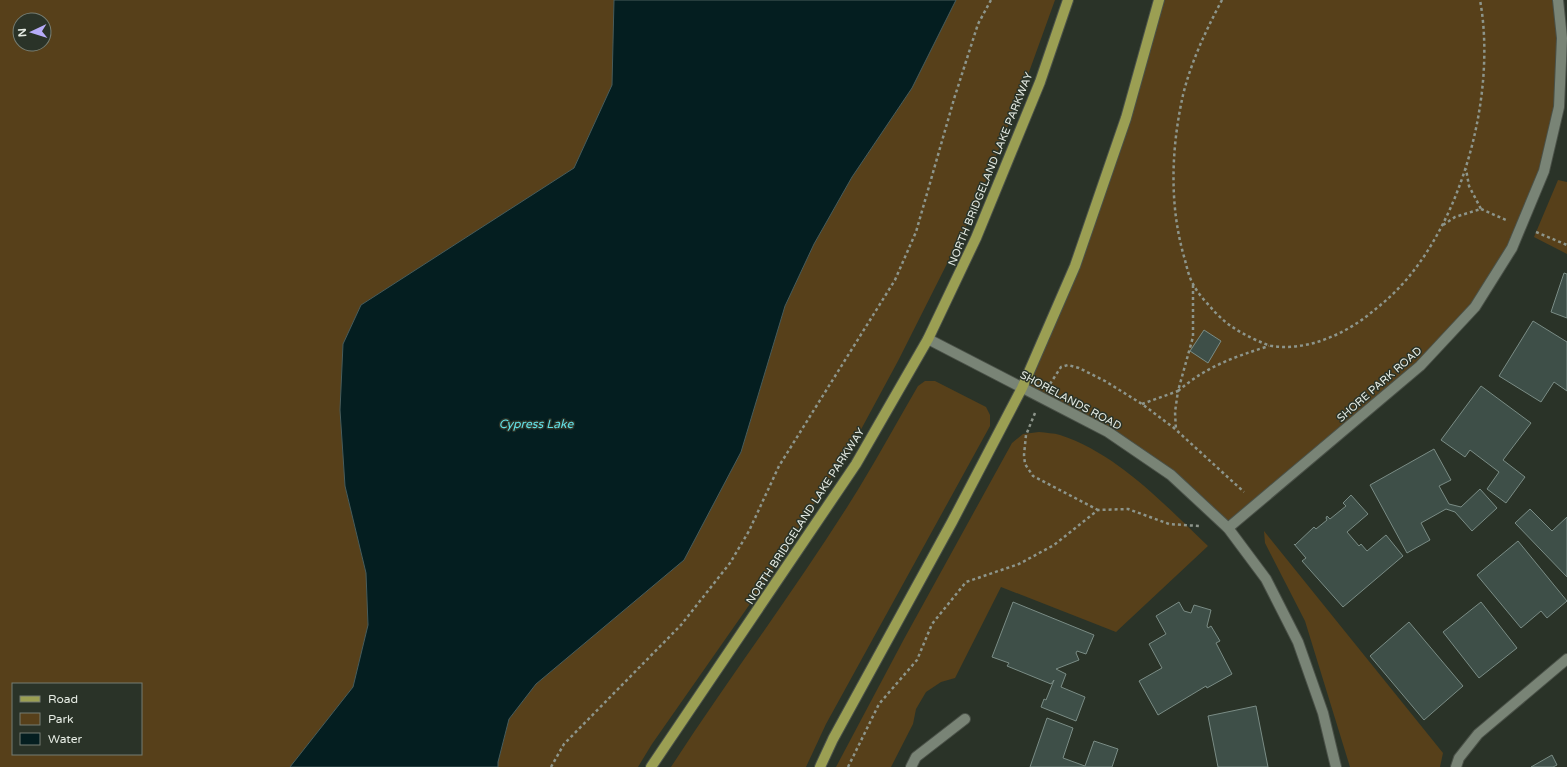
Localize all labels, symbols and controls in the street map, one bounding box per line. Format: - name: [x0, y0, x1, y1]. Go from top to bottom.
- north arrow: [12, 12, 52, 52]
- text: N: [16, 28, 29, 38]
- street label: NORTH BRIDGELAND LAKE PARKWAY: [946, 71, 1035, 268]
- street label: SHORE PARK ROAD: [1334, 344, 1424, 425]
- street label: SHORELANDS ROAD: [1018, 368, 1124, 433]
- water label: Cypress Lake: [499, 417, 574, 431]
- street label: NORTH BRIDGELAND LAKE PARKWAY: [743, 426, 867, 607]
- legend: [12, 683, 142, 755]
- text: Road: [48, 692, 78, 706]
- text: Park: [48, 712, 74, 726]
- text: Water: [48, 732, 83, 746]

